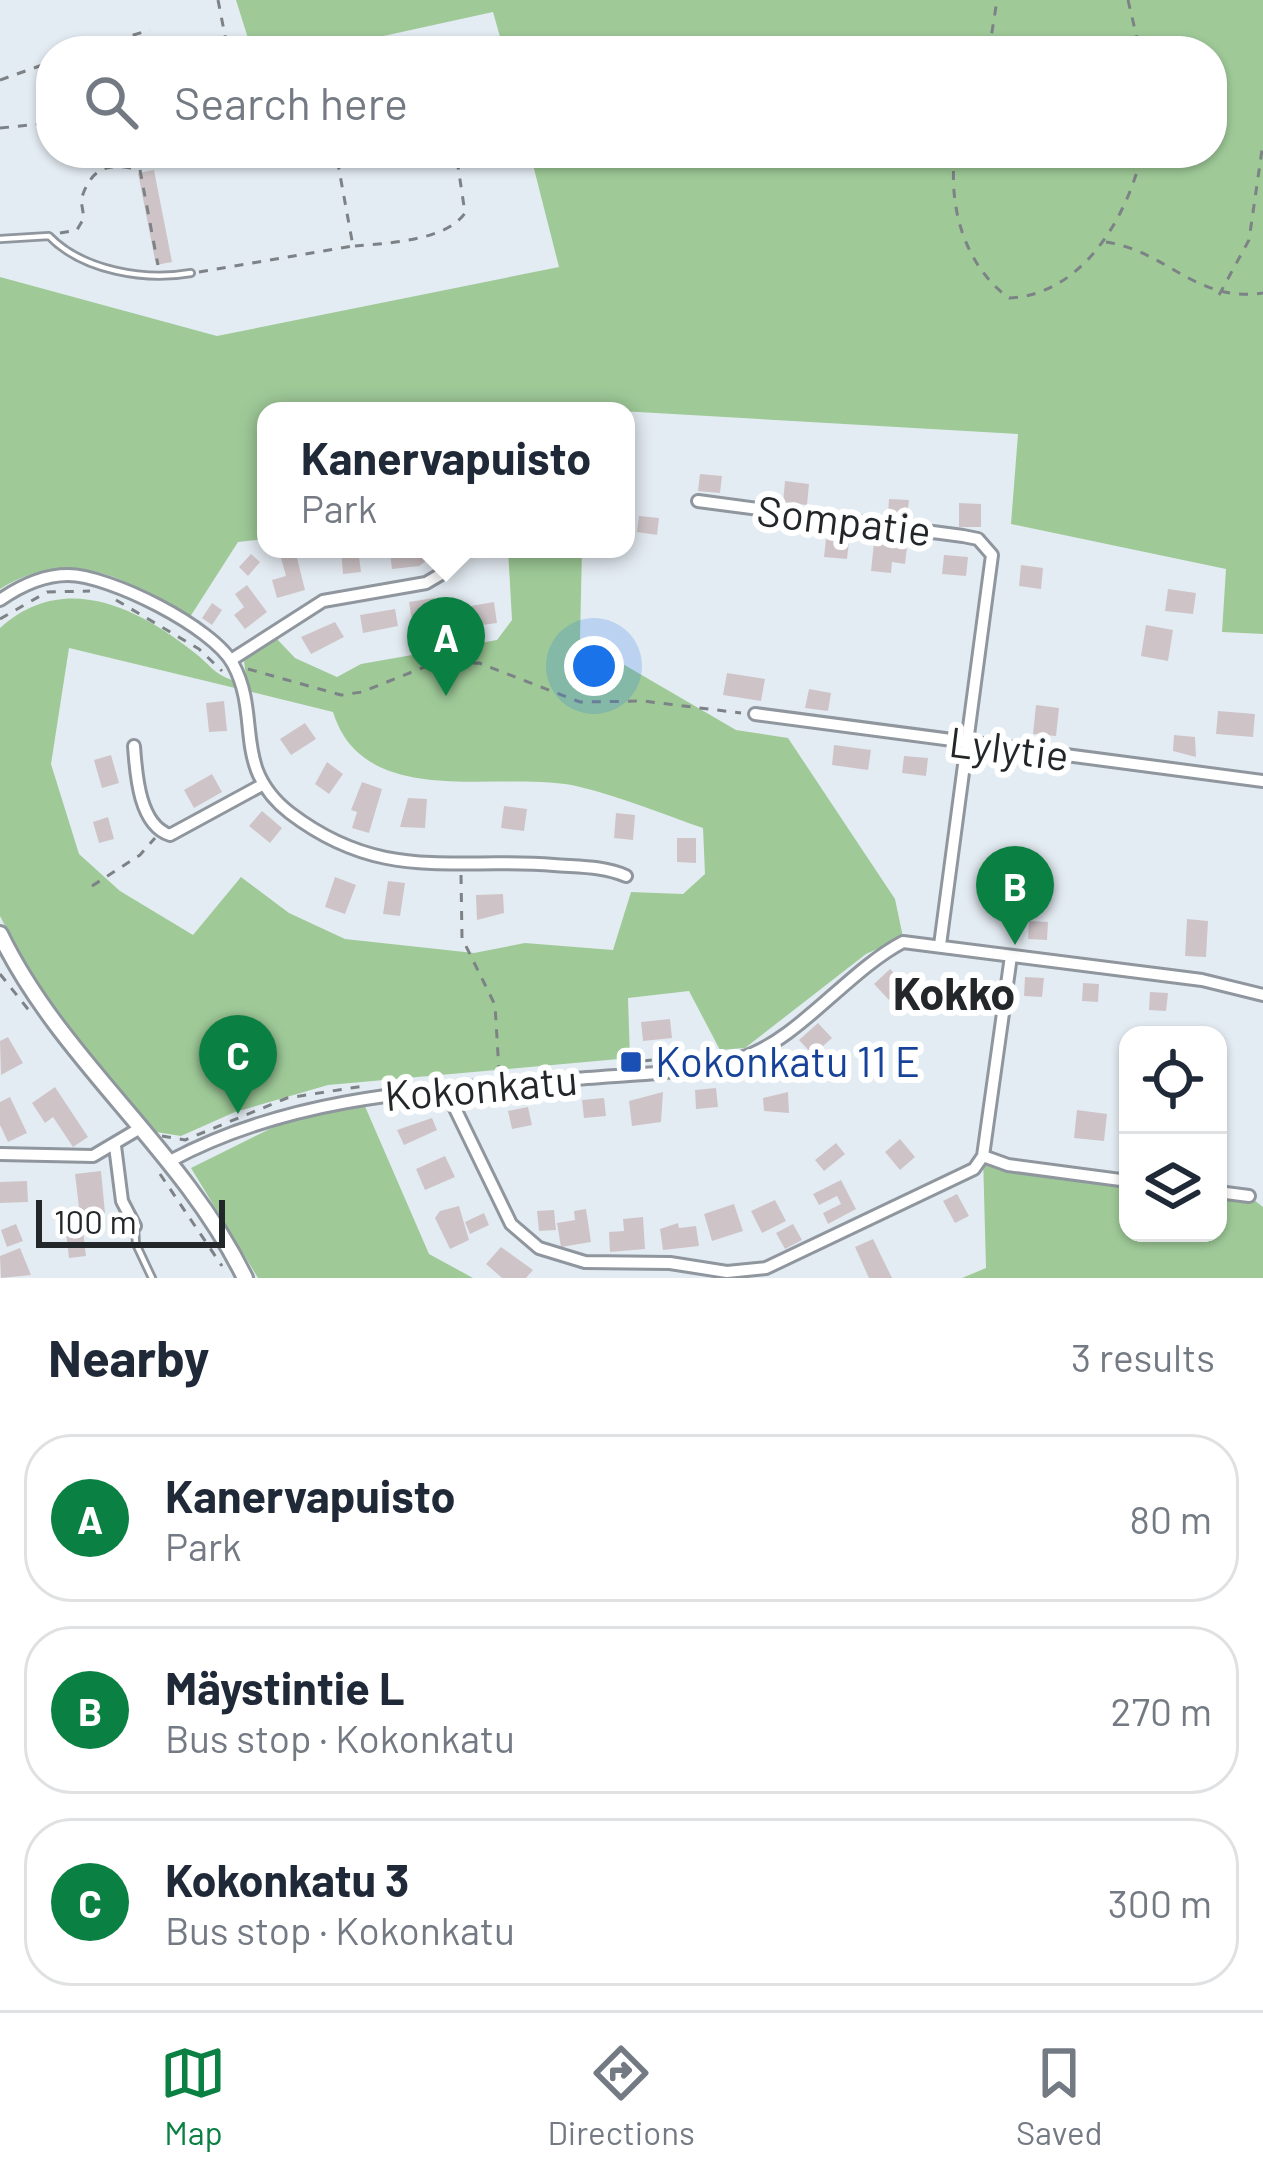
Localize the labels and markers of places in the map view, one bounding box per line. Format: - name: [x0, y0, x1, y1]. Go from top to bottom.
- pin: A: [407, 597, 485, 696]
- pin: B: [976, 846, 1054, 945]
- pin: C: [199, 1015, 277, 1114]
- place label: Kokonkatu 11 E: [655, 1035, 920, 1085]
- marker: Kokonkatu 11 E: [618, 1049, 644, 1075]

